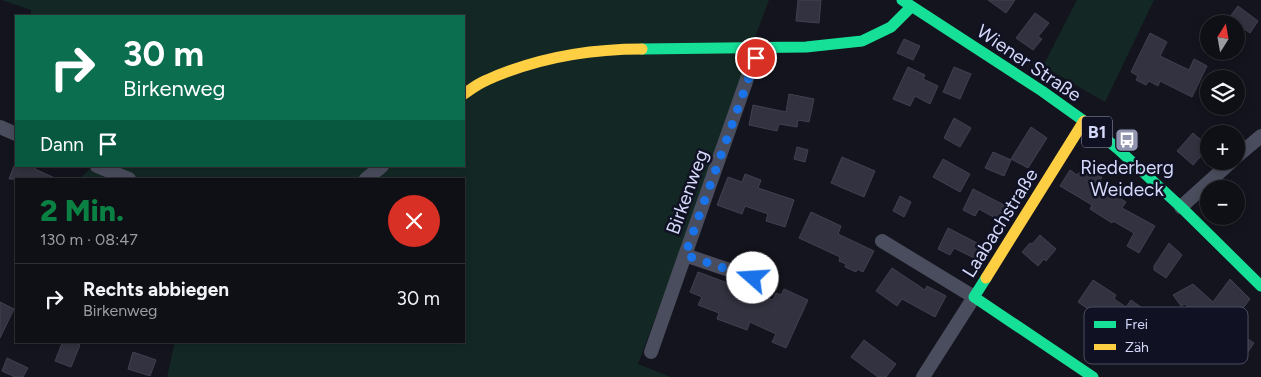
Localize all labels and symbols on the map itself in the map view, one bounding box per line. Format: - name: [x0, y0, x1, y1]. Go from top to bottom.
- north arrow: [1200, 15, 1245, 60]
- street label: Wiener Straße: [972, 20, 1086, 106]
- pin: [735, 37, 777, 79]
- road number: B1: [1082, 116, 1112, 148]
- bus stop icon: Riederberg Weideck: [1114, 127, 1140, 153]
- street label: Birkenweg: [661, 146, 713, 238]
- place label: Riederberg Weideck: [1080, 156, 1174, 201]
- street label: Laabachstraße: [957, 164, 1043, 282]
- position arrow: [726, 251, 778, 303]
- legend: [1084, 307, 1248, 364]
- text: Frei: [1125, 316, 1148, 333]
- text: Zäh: [1125, 339, 1149, 356]

